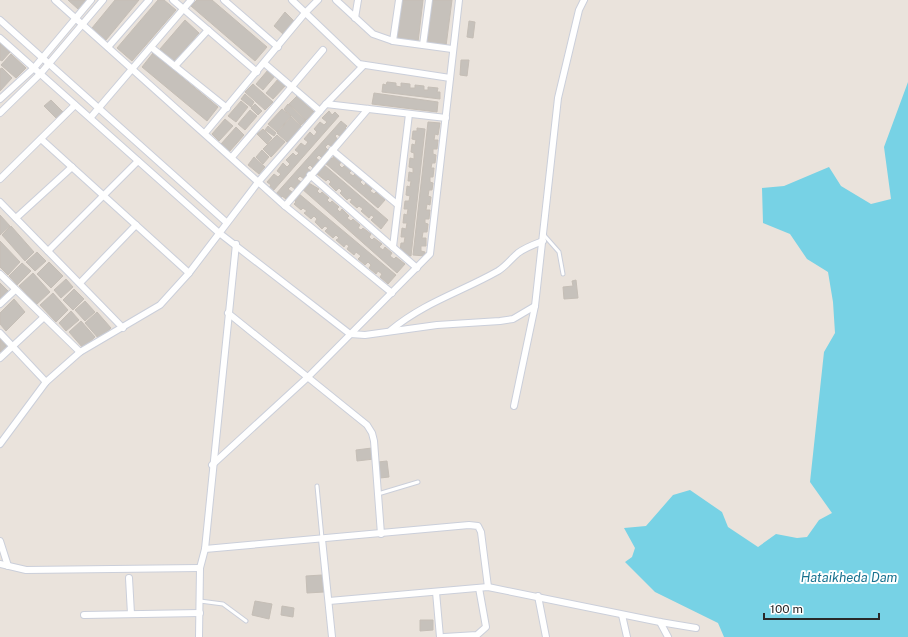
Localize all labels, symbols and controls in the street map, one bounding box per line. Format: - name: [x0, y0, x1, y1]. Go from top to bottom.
- water label: Hataikheda Dam: [801, 570, 898, 585]
- scale bar: [764, 595, 879, 621]
- text: 100 m: [770, 602, 803, 616]

